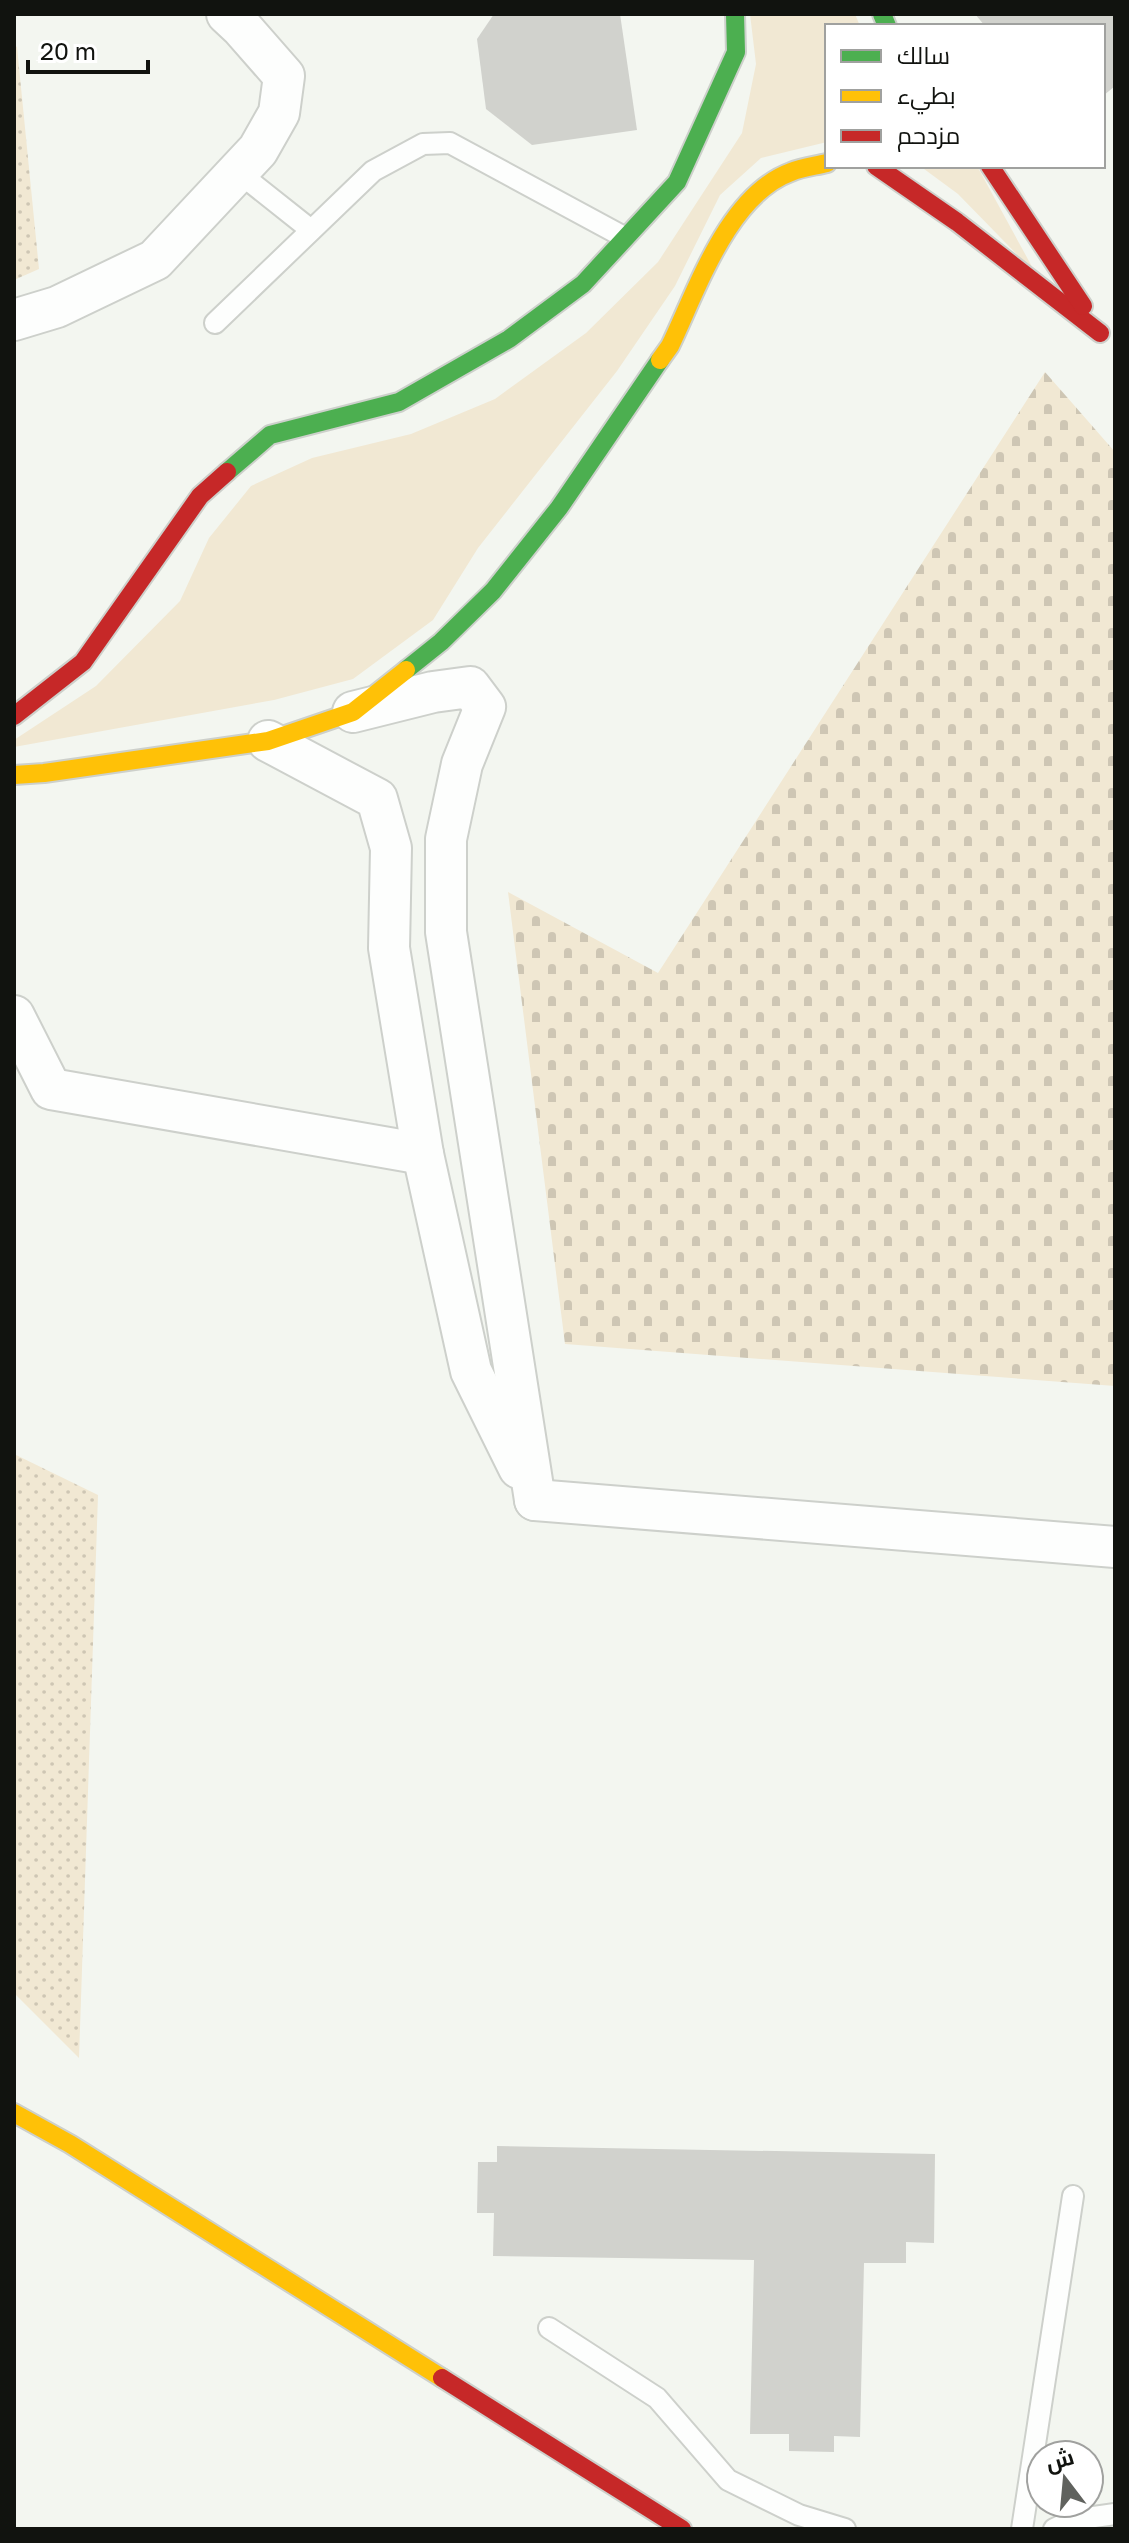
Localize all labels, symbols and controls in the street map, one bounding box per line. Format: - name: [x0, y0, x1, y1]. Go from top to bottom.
- scale bar: [28, 24, 148, 74]
- legend: [825, 24, 1105, 168]
- text: 20 m: [40, 36, 96, 65]
- text: سالك: [897, 40, 950, 69]
- text: بطيء: [897, 80, 956, 115]
- text: مزدحم: [897, 120, 960, 152]
- north arrow: [1025, 2439, 1105, 2519]
- text: ش: [1042, 2442, 1077, 2477]

